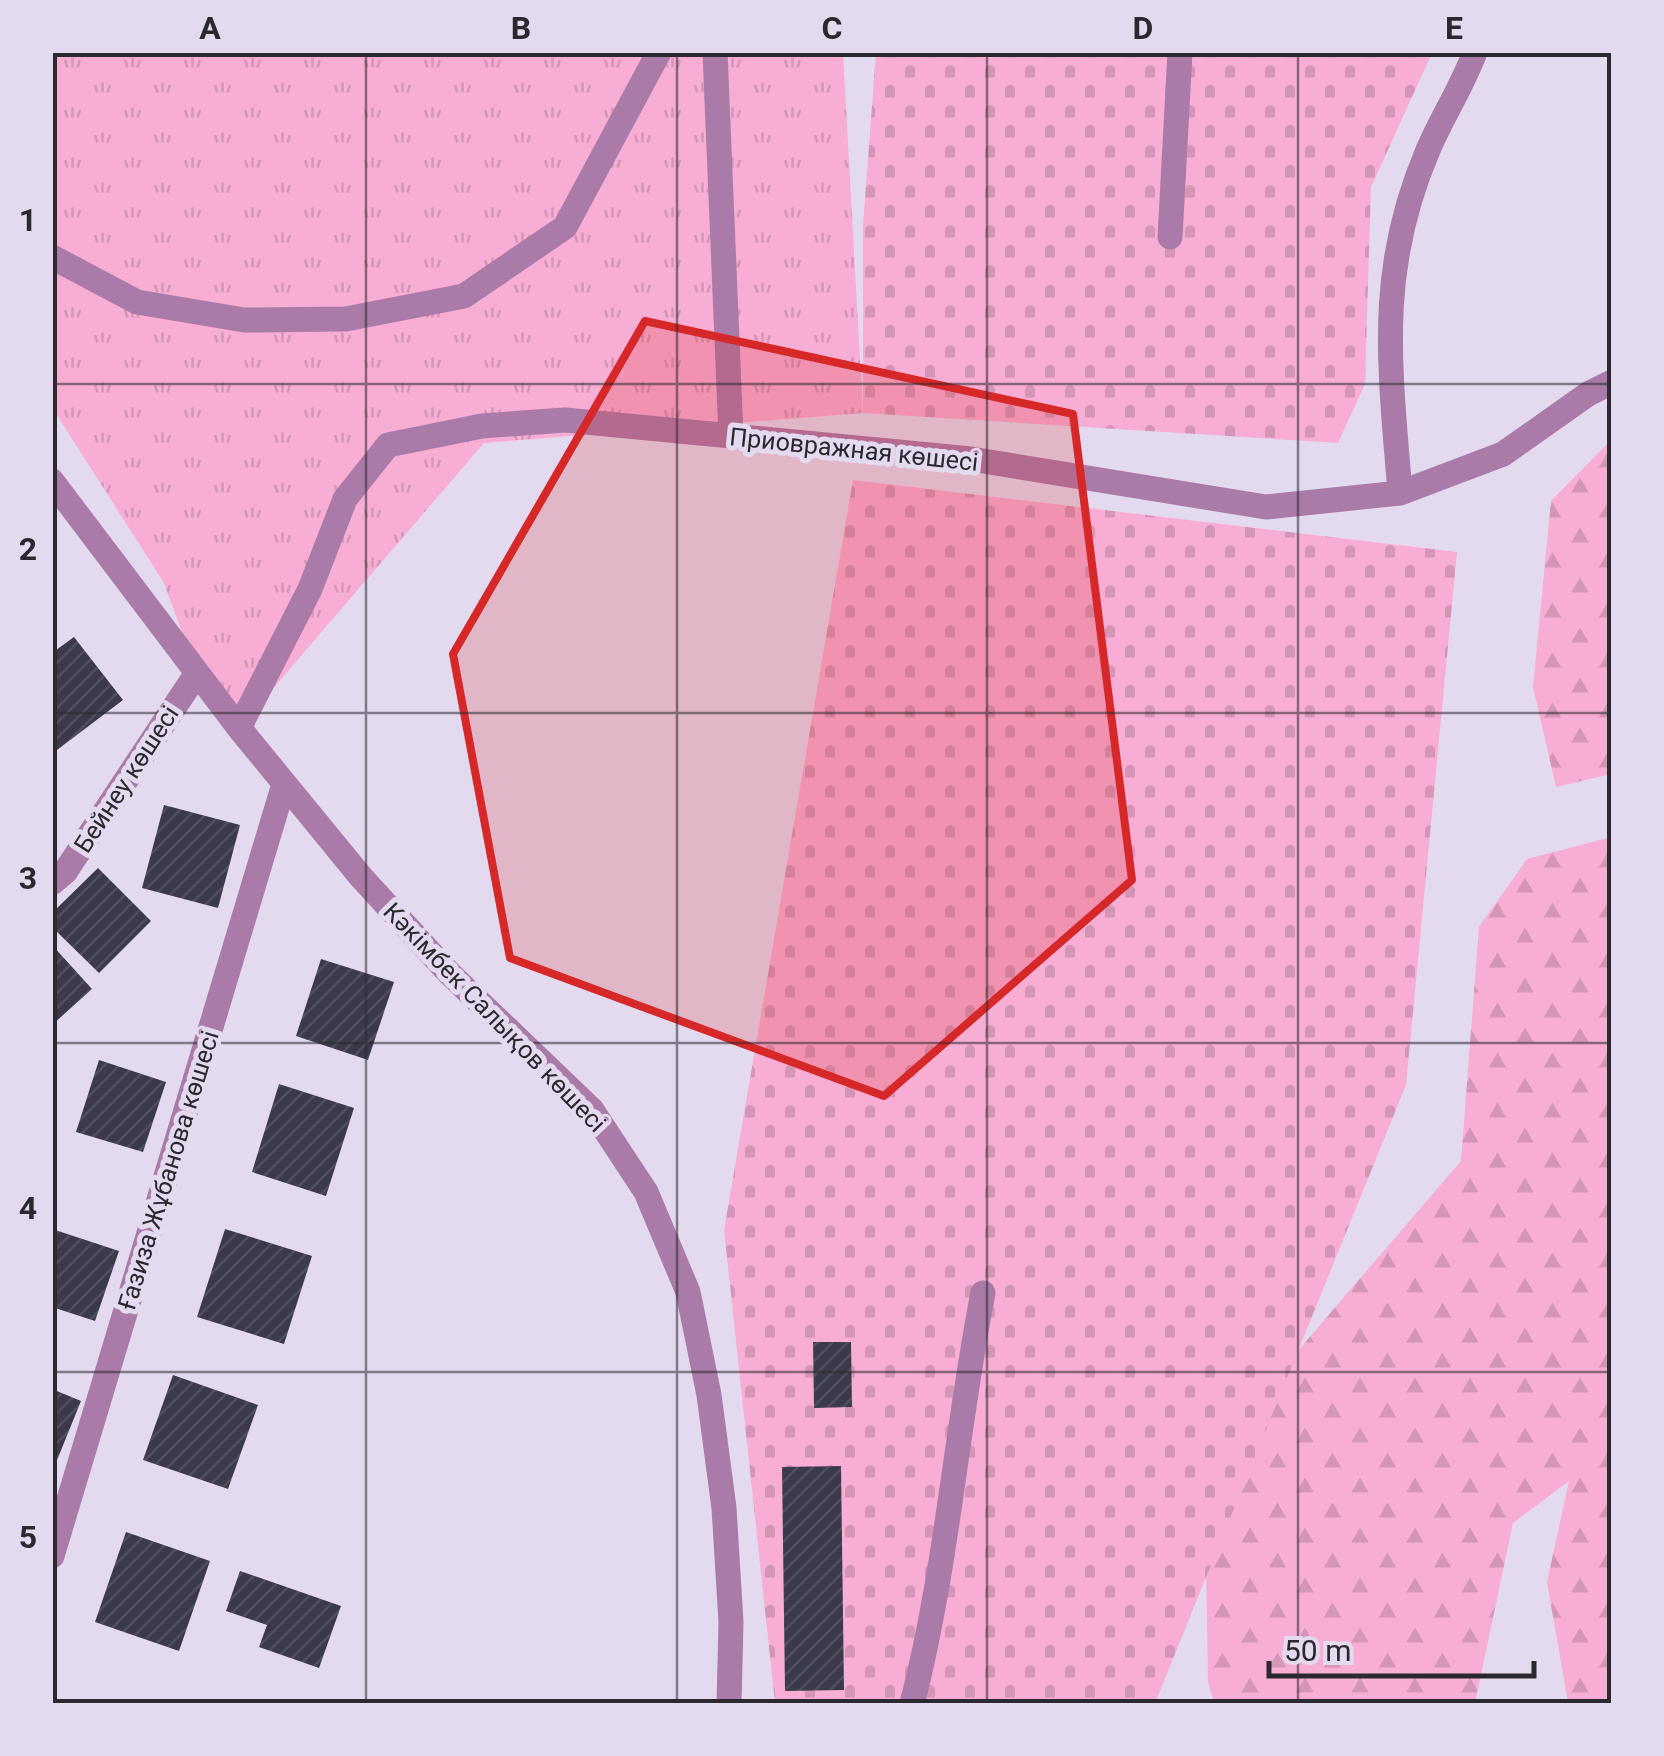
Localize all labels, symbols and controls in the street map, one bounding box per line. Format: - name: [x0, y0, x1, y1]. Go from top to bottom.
- text: A: [199, 9, 221, 47]
- text: B: [511, 9, 531, 47]
- text: C: [822, 9, 842, 47]
- text: D: [1133, 9, 1153, 47]
- text: E: [1445, 9, 1463, 47]
- text: 1: [19, 201, 37, 239]
- street label: Приовражная көшесі: [728, 422, 980, 477]
- text: 2: [19, 530, 37, 568]
- street label: Бейнеу көшесі: [68, 700, 185, 858]
- text: 3: [19, 859, 37, 897]
- street label: Кәкімбек Салықов көшесі: [377, 897, 612, 1138]
- street label: Ғазиза Жұбанова көшесі: [112, 1027, 225, 1313]
- text: 4: [19, 1189, 37, 1227]
- text: 5: [19, 1518, 37, 1556]
- scale bar: [1269, 1616, 1534, 1678]
- text: 50 m: [1284, 1633, 1351, 1668]

